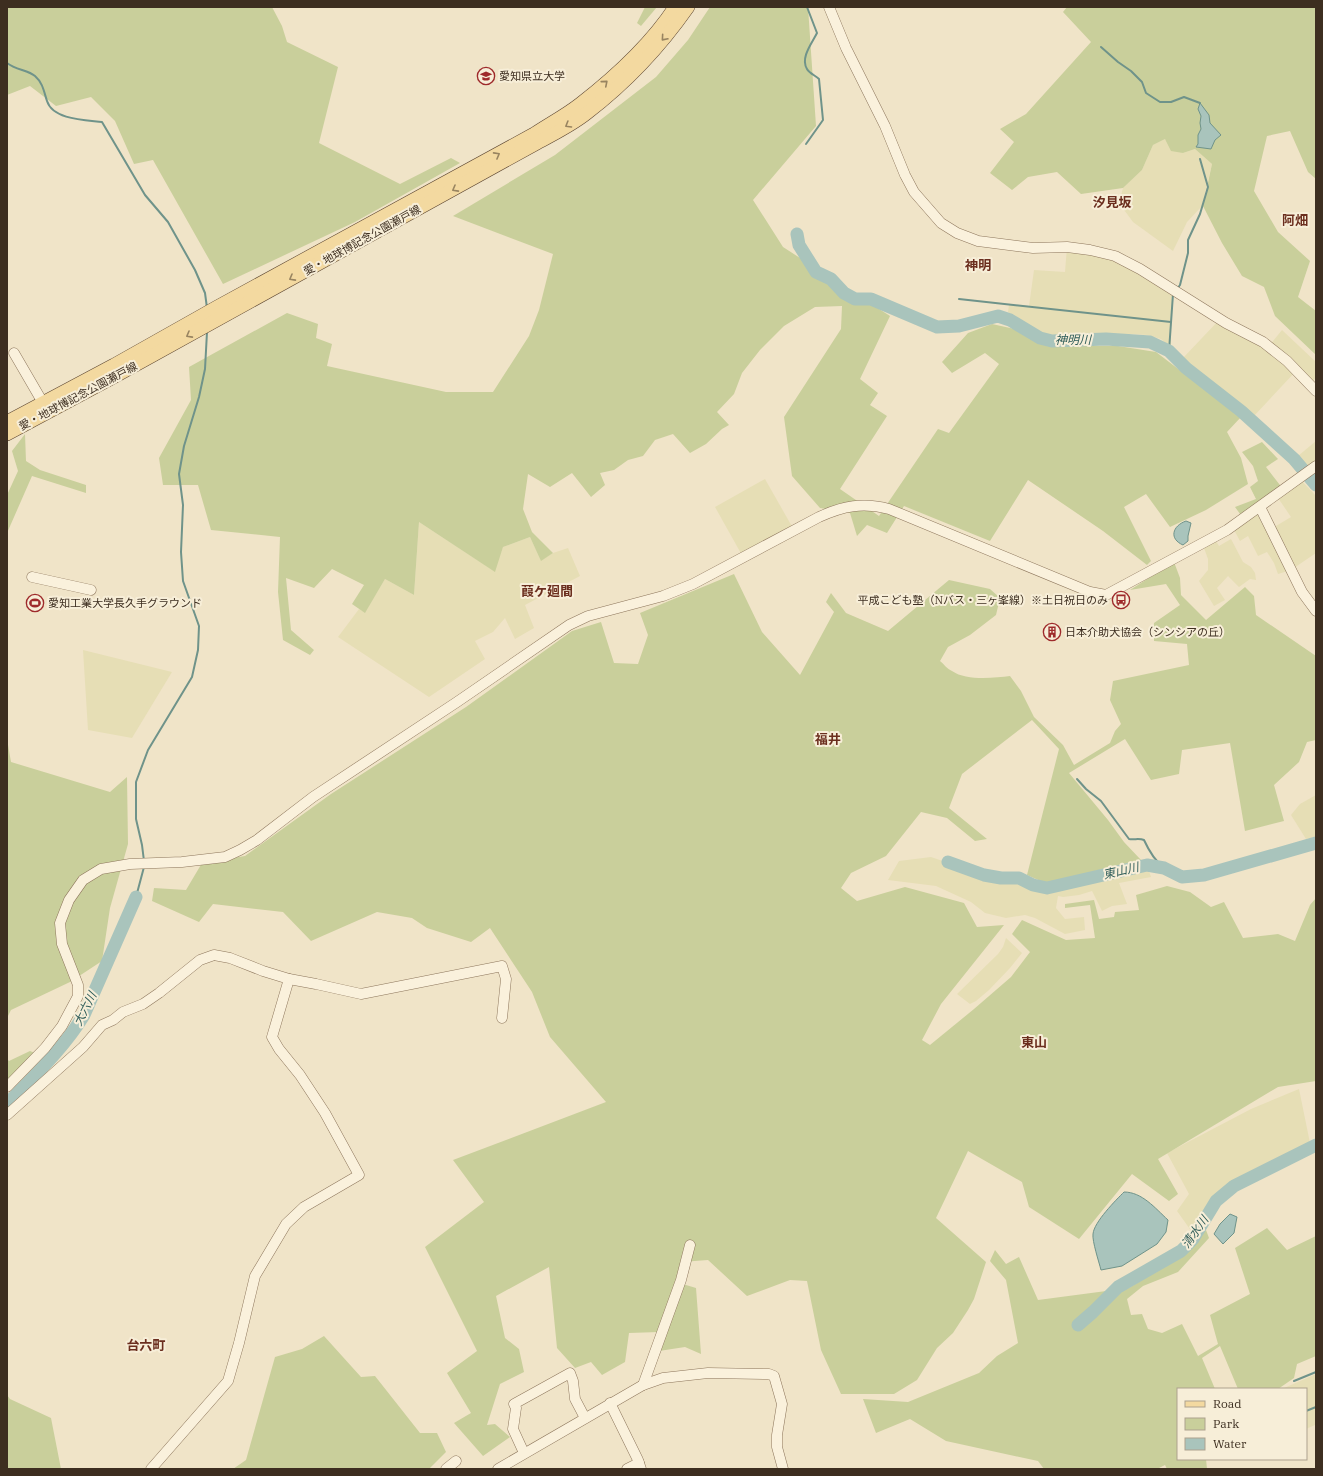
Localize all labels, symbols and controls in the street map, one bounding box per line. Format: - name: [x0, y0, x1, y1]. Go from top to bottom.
- one-way arrow: [662, 33, 669, 41]
- school or university icon: 愛知県立大学: [476, 66, 496, 86]
- place label: 愛知県立大学: [499, 69, 565, 83]
- one-way arrow: [600, 80, 608, 87]
- one-way arrow: [565, 120, 572, 127]
- one-way arrow: [493, 152, 500, 159]
- one-way arrow: [452, 184, 459, 191]
- district label: 汐見坂: [1092, 194, 1132, 211]
- street label: 愛・地球博記念公園瀬戸線: [301, 202, 423, 278]
- district label: 阿畑: [1282, 212, 1308, 229]
- district label: 神明: [965, 257, 991, 274]
- one-way arrow: [289, 274, 296, 281]
- one-way arrow: [186, 331, 193, 338]
- water label: 神明川: [1055, 332, 1093, 347]
- street label: 愛・地球博記念公園瀬戸線: [16, 359, 140, 433]
- district label: 葭ケ廻間: [521, 583, 573, 600]
- bus stop icon: 平成こども塾（Nバス・三ヶ峯線）※土日祝日のみ: [1111, 590, 1131, 610]
- sports icon: 愛知工業大学長久手グラウンド: [25, 593, 45, 613]
- place label: 平成こども塾（Nバス・三ヶ峯線）※土日祝日のみ: [857, 593, 1108, 607]
- place label: 愛知工業大学長久手グラウンド: [48, 596, 202, 610]
- building icon: 日本介助犬協会（シンシアの丘）: [1042, 622, 1062, 642]
- place label: 日本介助犬協会（シンシアの丘）: [1065, 625, 1230, 639]
- district label: 福井: [815, 731, 841, 748]
- water label: 東山川: [1102, 859, 1142, 882]
- water label: 大六川: [70, 988, 100, 1028]
- district label: 東山: [1021, 1034, 1047, 1051]
- water label: 清水川: [1178, 1211, 1212, 1251]
- district label: 台六町: [126, 1337, 166, 1354]
- legend: [1177, 1388, 1307, 1460]
- text: Road: [1213, 1396, 1242, 1411]
- text: Park: [1213, 1416, 1239, 1431]
- text: Water: [1213, 1436, 1247, 1451]

